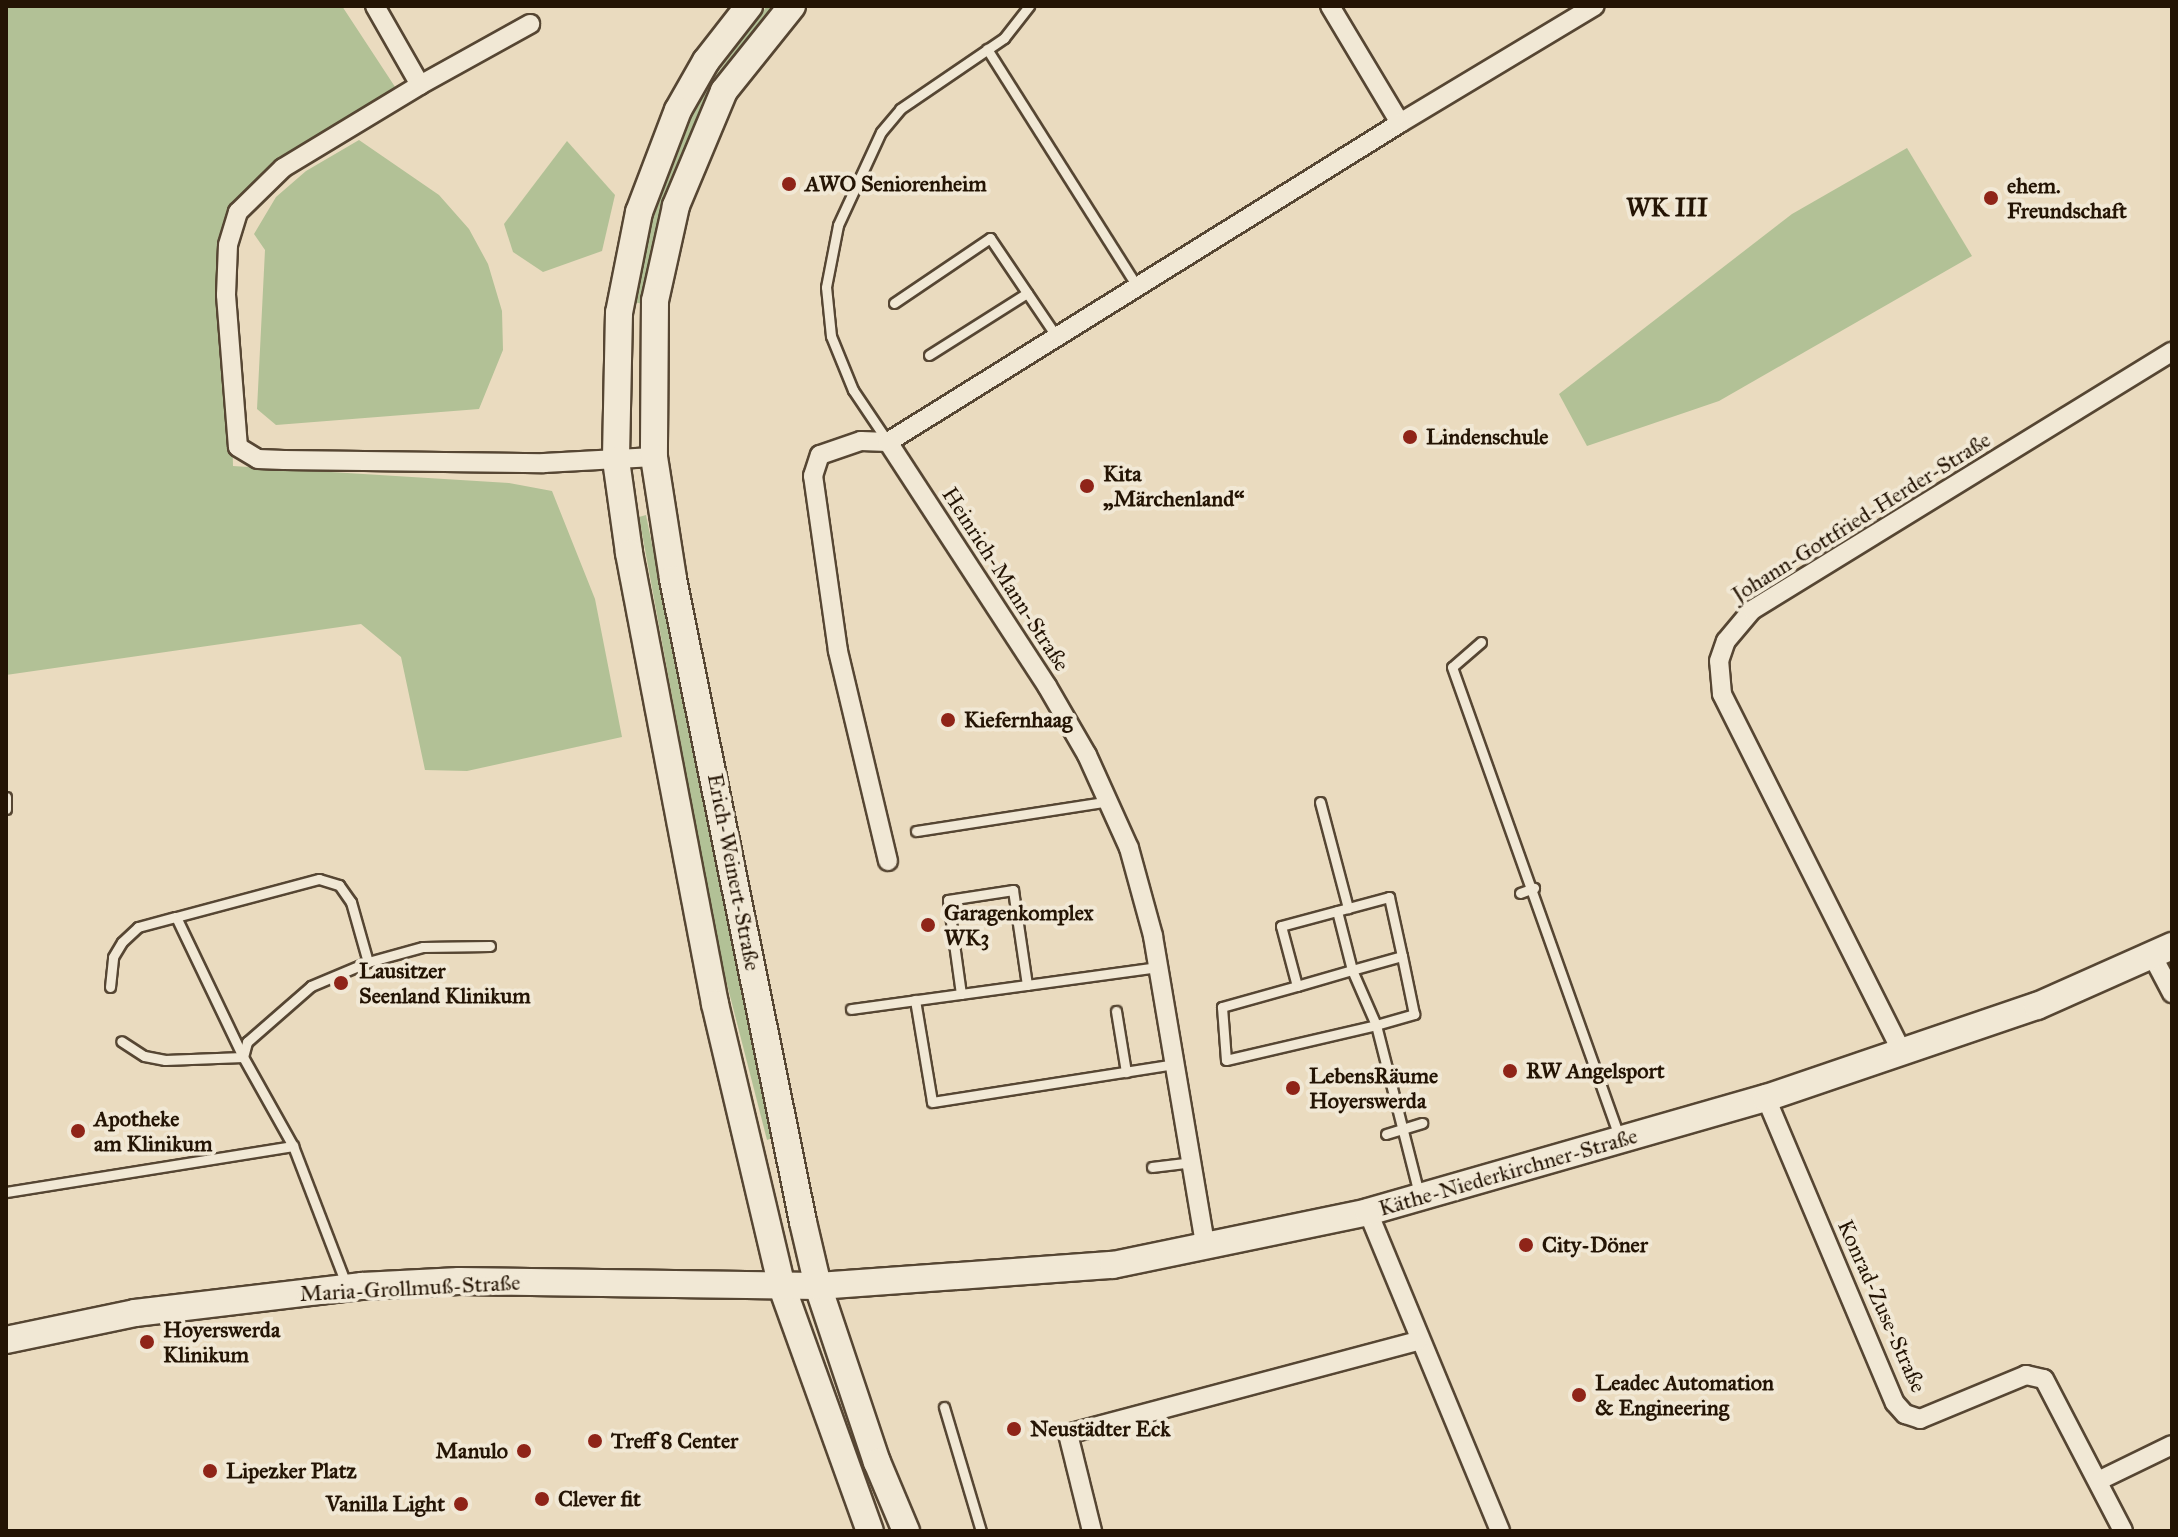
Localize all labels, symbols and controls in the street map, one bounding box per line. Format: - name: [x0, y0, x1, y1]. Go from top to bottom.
- place label: AWO Seniorenheim: [805, 171, 987, 197]
- place label: ehem. Freundschaft: [2007, 172, 2127, 224]
- marker: AWO Seniorenheim: [780, 175, 798, 193]
- marker: ehem. Freundschaft: [1982, 189, 2000, 207]
- district label: WK III: [1626, 192, 1708, 224]
- place label: Lindenschule: [1426, 424, 1548, 450]
- street label: Johann-Gottfried-Herder-Straße: [1727, 426, 1995, 608]
- marker: Lindenschule: [1401, 428, 1419, 446]
- place label: Kita „Märchenland“: [1103, 460, 1244, 512]
- marker: Kita „Märchenland“: [1078, 477, 1096, 495]
- street label: Heinrich-Mann-Straße: [937, 482, 1075, 676]
- place label: Kiefernhaag: [964, 707, 1072, 733]
- marker: Kiefernhaag: [939, 711, 957, 729]
- street label: Erich-Weinert-Straße: [702, 771, 766, 973]
- place label: Garagenkomplex WK3: [944, 899, 1094, 950]
- marker: Garagenkomplex WK3: [919, 916, 937, 934]
- place label: Lausitzer Seenland Klinikum: [359, 957, 531, 1008]
- marker: Lausitzer Seenland Klinikum: [330, 972, 352, 994]
- place label: RW Angelsport: [1526, 1058, 1665, 1084]
- place label: LebensRäume Hoyerswerda: [1309, 1062, 1438, 1114]
- marker: RW Angelsport: [1501, 1062, 1519, 1080]
- marker: LebensRäume Hoyerswerda: [1284, 1079, 1302, 1097]
- place label: Apotheke am Klinikum: [94, 1105, 212, 1156]
- marker: Apotheke am Klinikum: [69, 1122, 87, 1140]
- street label: Käthe-Niederkirchner-Straße: [1376, 1122, 1640, 1222]
- street label: Konrad-Zuse-Straße: [1832, 1216, 1932, 1396]
- place label: City-Döner: [1542, 1232, 1648, 1258]
- marker: City-Döner: [1517, 1236, 1535, 1254]
- street label: Maria-Grollmuß-Straße: [299, 1269, 521, 1307]
- place label: Hoyerswerda Klinikum: [163, 1316, 280, 1368]
- marker: Hoyerswerda Klinikum: [138, 1333, 156, 1351]
- place label: Leadec Automation & Engineering: [1595, 1369, 1774, 1420]
- marker: Leadec Automation & Engineering: [1570, 1386, 1588, 1404]
- place label: Neustädter Eck: [1030, 1416, 1170, 1442]
- marker: Neustädter Eck: [1005, 1420, 1023, 1438]
- place label: Treff 8 Center: [611, 1428, 738, 1454]
- marker: Treff 8 Center: [586, 1432, 604, 1450]
- place label: Manulo: [435, 1438, 508, 1464]
- marker: Manulo: [515, 1442, 533, 1460]
- place label: Lipezker Platz: [226, 1458, 357, 1484]
- marker: Lipezker Platz: [201, 1462, 219, 1480]
- place label: Clever fit: [558, 1486, 641, 1512]
- marker: Clever fit: [533, 1490, 551, 1508]
- place label: Vanilla Light: [326, 1491, 445, 1517]
- marker: Vanilla Light: [452, 1495, 470, 1513]

